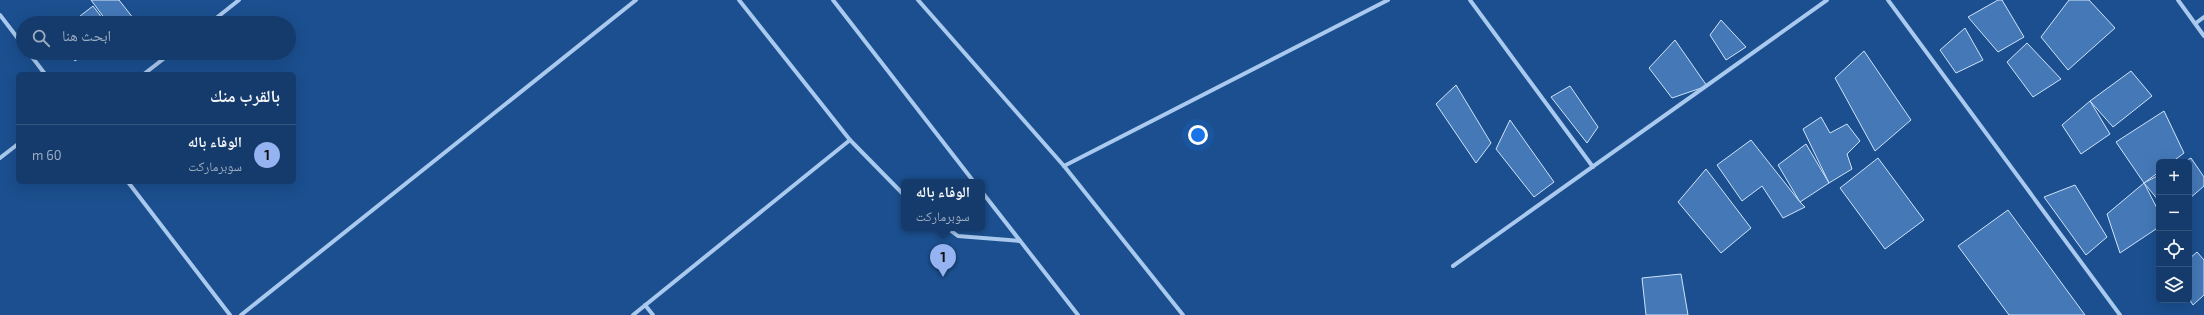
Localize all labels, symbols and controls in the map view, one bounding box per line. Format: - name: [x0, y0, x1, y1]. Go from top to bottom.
- search box: [16, 16, 296, 60]
- text: ابحث هنا: [62, 26, 111, 44]
- icon: search: [30, 27, 52, 49]
- text: بالقرب منك: [210, 85, 280, 105]
- your location: [1188, 125, 1208, 145]
- text: الوفاء باله: [188, 132, 242, 150]
- text: 60 m: [32, 147, 62, 163]
- text: 1: [264, 147, 270, 163]
- text: سوبرماركت: [188, 158, 242, 174]
- map controls: [2156, 159, 2192, 303]
- button: +: [2156, 159, 2192, 195]
- popup: [901, 179, 985, 231]
- text: الوفاء باله: [916, 182, 970, 200]
- button: −: [2156, 195, 2192, 231]
- text: سوبرماركت: [916, 208, 970, 224]
- button: locate: [2156, 231, 2192, 267]
- pin: 1: [930, 244, 956, 277]
- button: layers: [2156, 267, 2192, 303]

